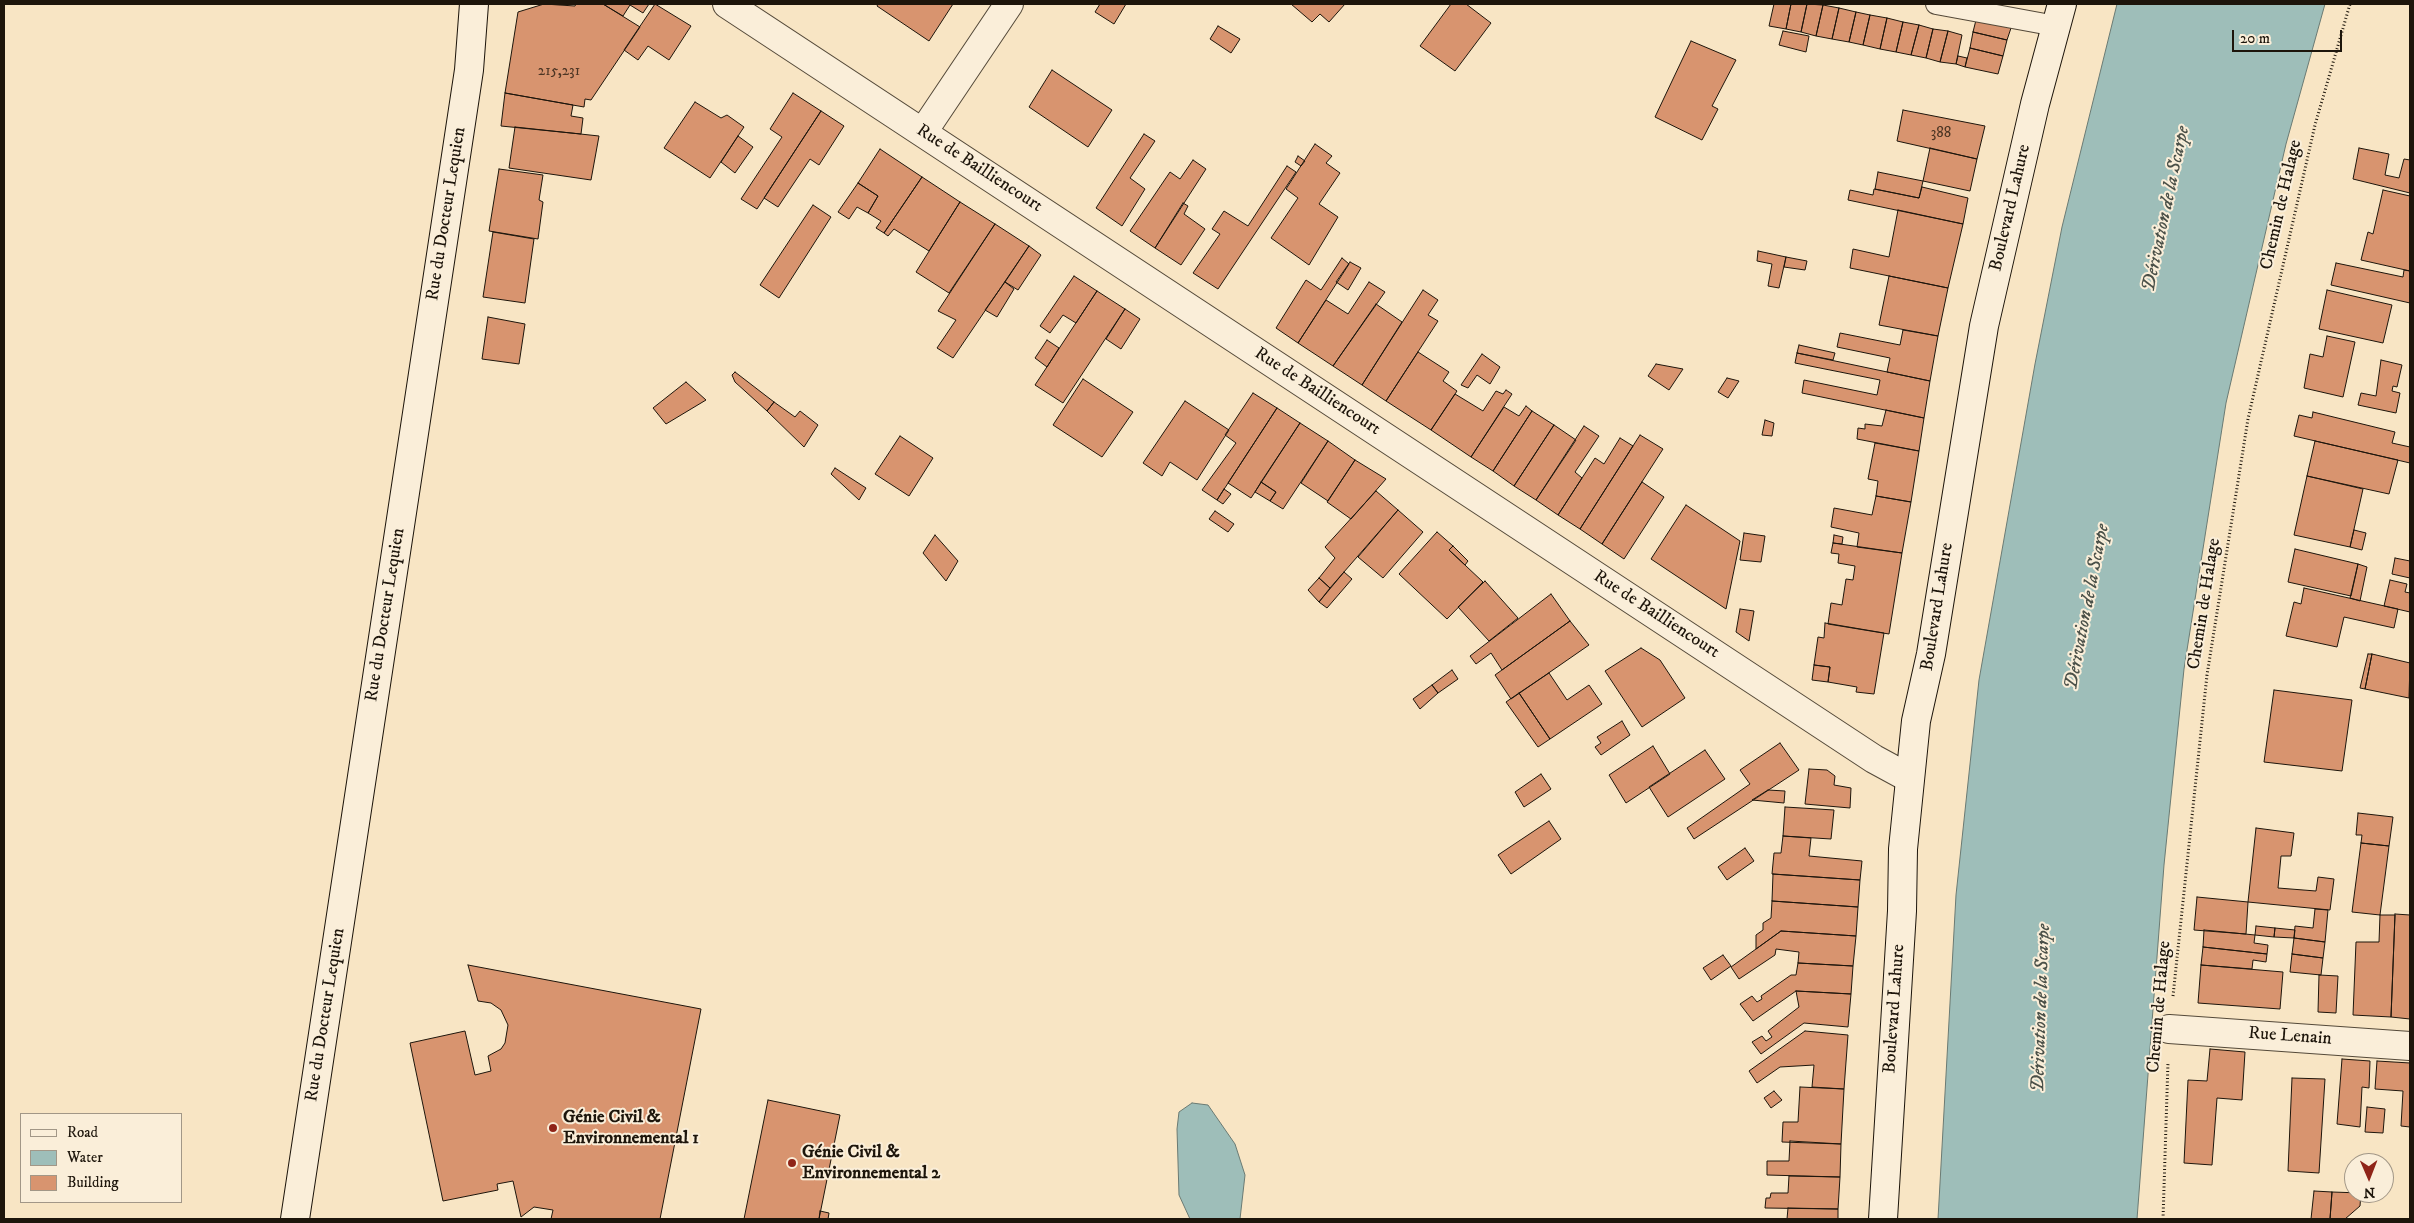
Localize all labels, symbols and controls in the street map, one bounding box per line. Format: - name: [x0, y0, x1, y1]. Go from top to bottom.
- scale bar: [2234, 20, 2344, 52]
- text: 20 m: [2240, 29, 2270, 48]
- house number: 215,231: [538, 63, 580, 81]
- street label: Rue de Bailliencourt: [912, 120, 1046, 218]
- water label: Dérivation de la Scarpe: [2138, 124, 2196, 294]
- house number: 388: [1931, 125, 1951, 143]
- street label: Rue du Docteur Lequien: [423, 126, 471, 302]
- street label: Chemin de Halage: [2257, 138, 2307, 272]
- street label: Boulevard Lahure: [1986, 142, 2036, 274]
- street label: Rue de Bailliencourt: [1250, 343, 1384, 441]
- water label: Dérivation de la Scarpe: [2061, 522, 2115, 692]
- street label: Rue du Docteur Lequien: [362, 527, 410, 703]
- street label: Chemin de Halage: [2184, 537, 2226, 671]
- street label: Boulevard Lahure: [1917, 541, 1959, 673]
- street label: Rue de Bailliencourt: [1589, 566, 1723, 664]
- water label: Dérivation de la Scarpe: [2028, 923, 2056, 1093]
- street label: Rue du Docteur Lequien: [302, 927, 350, 1103]
- street label: Chemin de Halage: [2143, 940, 2177, 1074]
- street label: Boulevard Lahure: [1880, 944, 1910, 1074]
- street label: Rue Lenain: [2248, 1023, 2332, 1051]
- place label: Génie Civil & Environnemental 1: [563, 1107, 699, 1150]
- legend: [20, 1113, 182, 1203]
- marker: Génie Civil & Environnemental 1: [547, 1122, 559, 1134]
- text: Road: [67, 1123, 98, 1142]
- place label: Génie Civil & Environnemental 2: [802, 1142, 940, 1184]
- text: Water: [67, 1148, 103, 1167]
- north arrow: [2344, 1153, 2394, 1203]
- marker: Génie Civil & Environnemental 2: [786, 1157, 798, 1169]
- text: Building: [67, 1173, 119, 1192]
- text: N: [2363, 1183, 2375, 1201]

